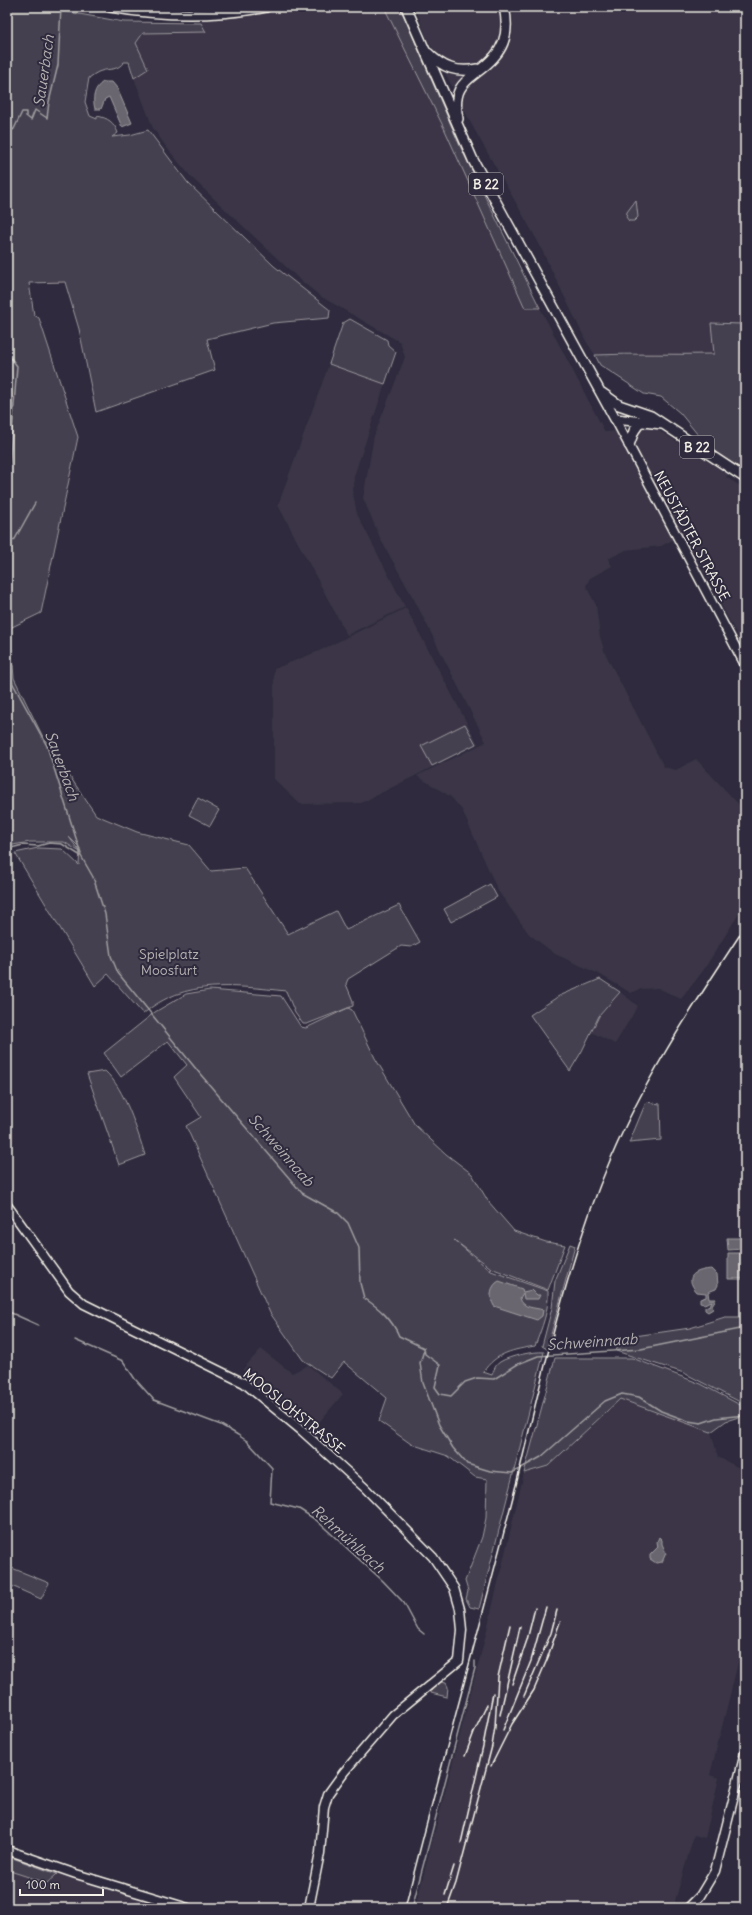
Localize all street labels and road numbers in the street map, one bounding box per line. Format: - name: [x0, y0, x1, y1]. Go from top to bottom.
- road number: B 22: [469, 173, 503, 195]
- road number: B 22: [680, 436, 714, 458]
- street label: NEUSTÄDTER STRASSE: [650, 468, 734, 604]
- street label: MOOSLOHSTRASSE: [240, 1364, 348, 1458]

